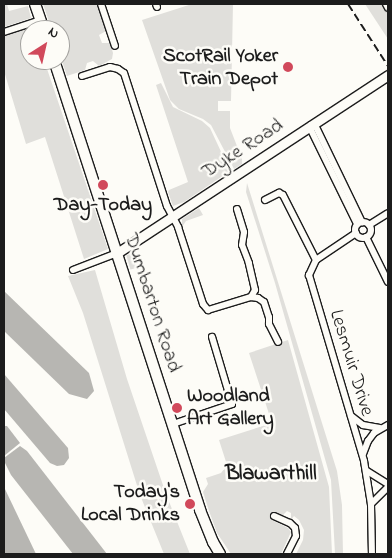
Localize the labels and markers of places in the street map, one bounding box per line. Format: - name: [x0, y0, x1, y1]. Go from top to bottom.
- place label: ScotRail Yoker Train Depot: [163, 44, 278, 91]
- marker: ScotRail Yoker Train Depot: [282, 61, 294, 73]
- marker: Day-Today: [97, 179, 109, 191]
- place label: Day-Today: [54, 193, 152, 217]
- place label: Woodland Art Gallery: [187, 384, 274, 431]
- marker: Woodland Art Gallery: [171, 402, 183, 414]
- place label: Today's Local Drinks: [81, 480, 180, 527]
- marker: Today's Local Drinks: [184, 498, 196, 510]

